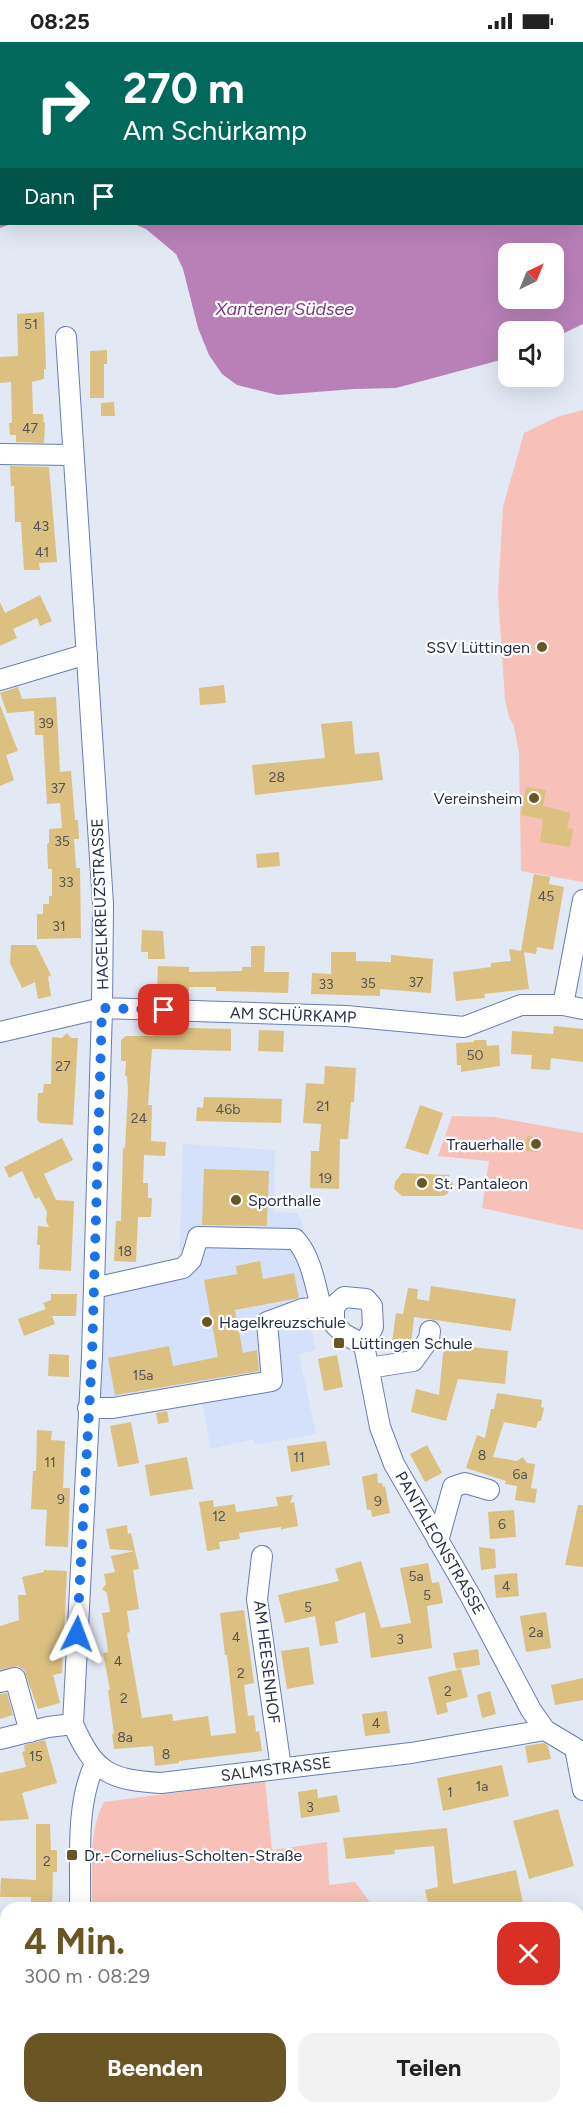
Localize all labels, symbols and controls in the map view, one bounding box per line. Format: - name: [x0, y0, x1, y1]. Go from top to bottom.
- text: 08:25: [30, 8, 90, 35]
- text: 270 m: [123, 63, 245, 114]
- icon: right: [24, 66, 102, 144]
- text: Am Schürkamp: [123, 114, 307, 147]
- icon: arrive: [87, 180, 120, 213]
- text: Dann: [24, 183, 75, 210]
- north arrow: [498, 243, 564, 309]
- map controls: [498, 243, 564, 387]
- water label: Xantener Südsee: [215, 298, 354, 320]
- house number: 51: [24, 316, 38, 333]
- button: sound: [498, 321, 564, 387]
- house number: 47: [22, 420, 39, 437]
- house number: 43: [33, 518, 49, 535]
- house number: 41: [35, 544, 49, 561]
- place label: SSV Lüttingen: [426, 638, 530, 657]
- marker: SSV Lüttingen: [535, 640, 549, 654]
- house number: 39: [38, 715, 54, 732]
- house number: 28: [269, 769, 285, 786]
- house number: 37: [50, 780, 66, 797]
- place label: Vereinsheim: [434, 789, 522, 808]
- marker: Vereinsheim: [527, 791, 541, 805]
- street label: HAGELKREUZSTRASSE: [88, 818, 112, 990]
- house number: 35: [54, 833, 70, 850]
- house number: 33: [58, 874, 74, 891]
- house number: 45: [538, 888, 554, 905]
- house number: 31: [52, 918, 66, 935]
- house number: 37: [408, 974, 424, 991]
- house number: 35: [360, 975, 376, 992]
- house number: 33: [318, 976, 334, 993]
- pin: [138, 984, 189, 1035]
- icon: arrive: [147, 993, 180, 1026]
- street label: AM SCHÜRKAMP: [229, 1003, 357, 1027]
- house number: 50: [466, 1047, 484, 1064]
- house number: 27: [55, 1058, 71, 1075]
- house number: 21: [316, 1098, 330, 1115]
- house number: 46b: [216, 1101, 240, 1118]
- house number: 24: [131, 1110, 148, 1127]
- place label: Trauerhalle: [446, 1135, 524, 1154]
- marker: Trauerhalle: [529, 1137, 543, 1151]
- house number: 19: [318, 1170, 332, 1187]
- place label: St. Pantaleon: [434, 1174, 528, 1193]
- marker: St. Pantaleon: [415, 1176, 429, 1190]
- place label: Sporthalle: [248, 1191, 321, 1210]
- marker: Sporthalle: [229, 1193, 243, 1207]
- house number: 18: [118, 1243, 132, 1260]
- place label: Hagelkreuzschule: [219, 1313, 346, 1332]
- marker: Hagelkreuzschule: [200, 1315, 214, 1329]
- place label: Lüttingen Schule: [351, 1334, 473, 1353]
- marker: Lüttingen Schule: [332, 1336, 346, 1350]
- house number: 15a: [133, 1367, 153, 1384]
- house number: 8: [478, 1447, 486, 1464]
- house number: 11: [293, 1449, 305, 1466]
- house number: 11: [44, 1454, 56, 1471]
- house number: 6a: [512, 1466, 528, 1483]
- street label: PANTALEONSTRASSE: [391, 1468, 489, 1618]
- house number: 9: [57, 1491, 65, 1508]
- house number: 9: [374, 1493, 382, 1510]
- house number: 12: [212, 1508, 226, 1525]
- house number: 6: [498, 1516, 506, 1533]
- house number: 5a: [408, 1568, 424, 1585]
- house number: 4: [502, 1578, 511, 1595]
- house number: 5: [423, 1587, 431, 1604]
- street label: AM HEESENHOF: [250, 1599, 284, 1725]
- house number: 5: [304, 1599, 312, 1616]
- position arrow: [45, 1602, 109, 1666]
- house number: 2a: [529, 1624, 543, 1641]
- house number: 4: [232, 1629, 241, 1646]
- house number: 3: [396, 1631, 404, 1648]
- house number: 4: [114, 1653, 123, 1670]
- house number: 2: [237, 1665, 245, 1682]
- house number: 2: [444, 1683, 452, 1700]
- house number: 2: [120, 1690, 128, 1707]
- house number: 4: [372, 1715, 381, 1732]
- house number: 8a: [117, 1729, 133, 1746]
- house number: 8: [162, 1746, 170, 1763]
- house number: 15: [29, 1748, 43, 1765]
- street label: SALMSTRASSE: [220, 1753, 332, 1785]
- house number: 1a: [476, 1778, 488, 1795]
- house number: 1: [447, 1784, 453, 1801]
- house number: 3: [306, 1799, 314, 1816]
- place label: Dr.-Cornelius-Scholten-Straße: [84, 1846, 303, 1865]
- marker: Dr.-Cornelius-Scholten-Straße: [65, 1848, 79, 1862]
- house number: 2: [43, 1853, 51, 1870]
- text: 4 Min.: [24, 1920, 125, 1963]
- button: close: [497, 1922, 560, 1985]
- text: 300 m · 08:29: [24, 1964, 150, 1988]
- button: Beenden: [24, 2033, 286, 2102]
- button: Teilen: [298, 2033, 560, 2102]

